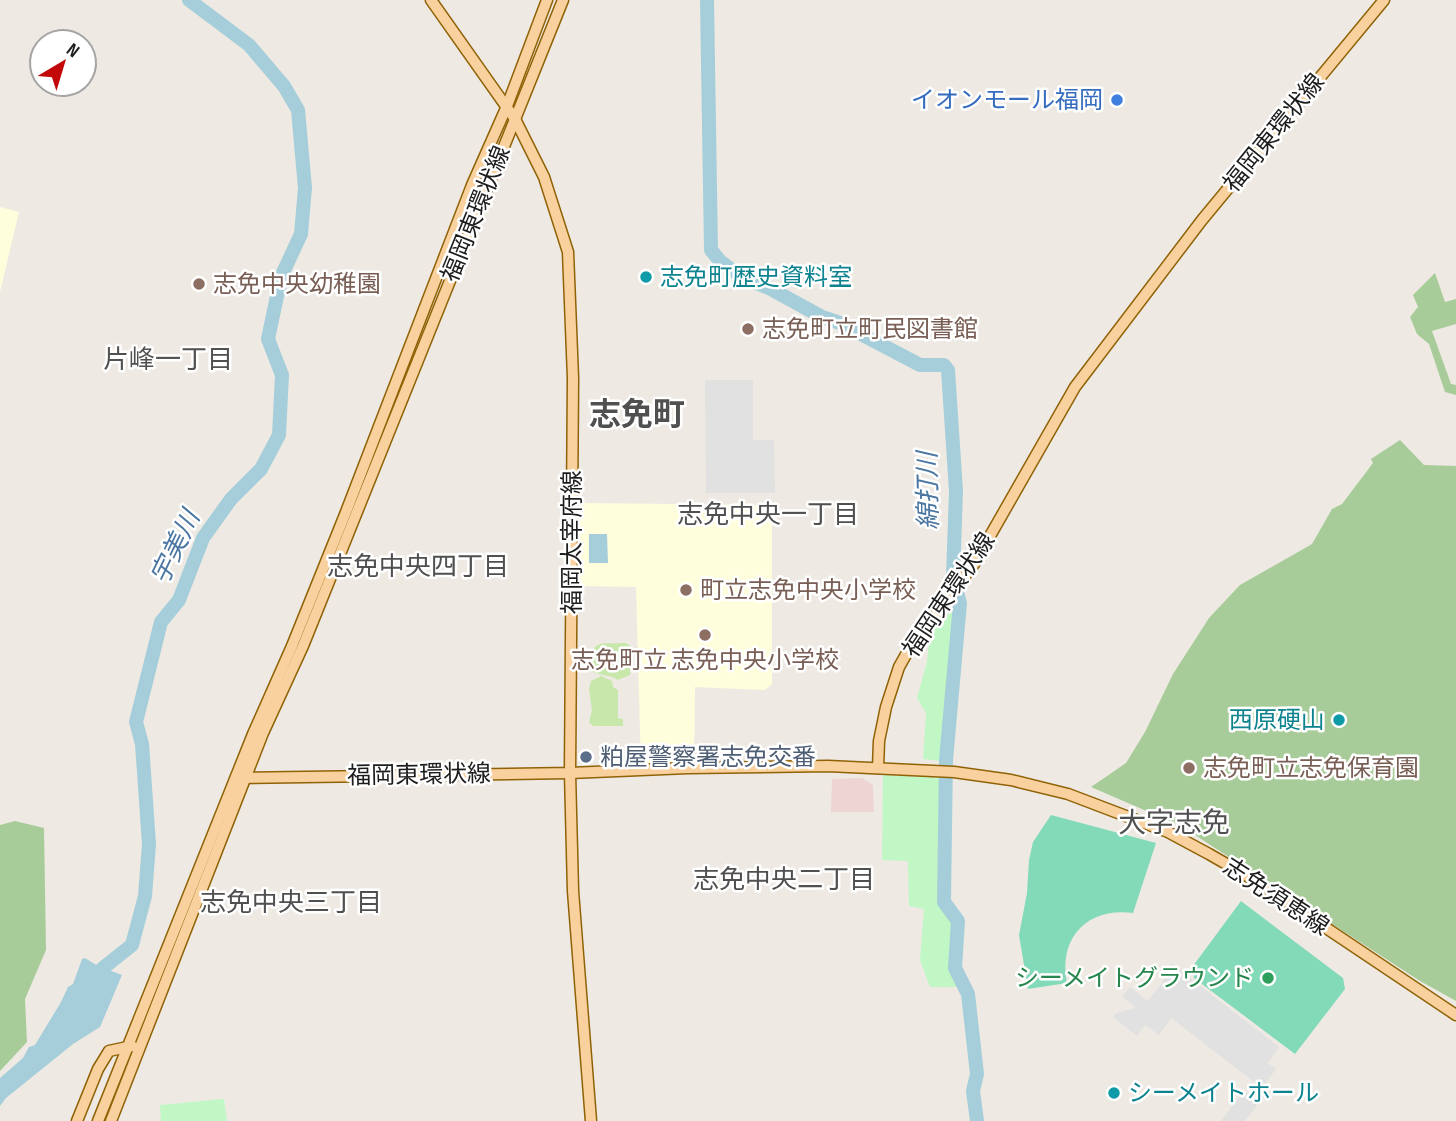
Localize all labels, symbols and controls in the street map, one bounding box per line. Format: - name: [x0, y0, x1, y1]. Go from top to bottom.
- north arrow: [28, 28, 98, 98]
- text: N: [61, 39, 84, 63]
- street label: 福岡東環状線: [1217, 68, 1331, 198]
- place label: イオンモール福岡: [911, 86, 1103, 115]
- marker: イオンモール福岡: [1109, 92, 1125, 108]
- street label: 福岡東環状線: [436, 142, 516, 286]
- place label: 志免町歴史資料室: [660, 263, 852, 292]
- marker: 志免町歴史資料室: [638, 269, 654, 285]
- place label: 志免中央幼稚園: [213, 270, 381, 299]
- marker: 志免中央幼稚園: [191, 276, 207, 292]
- place label: 志免町立町民図書館: [762, 315, 978, 344]
- marker: 志免町立町民図書館: [740, 321, 756, 337]
- district label: 片峰一丁目: [103, 345, 233, 376]
- district label: 志免町: [589, 396, 685, 435]
- water label: 綿打川: [913, 449, 945, 530]
- street label: 福岡太宰府線: [558, 470, 587, 614]
- district label: 志免中央一丁目: [677, 500, 859, 531]
- water label: 宇美川: [145, 503, 208, 590]
- street label: 福岡東環状線: [897, 527, 1001, 663]
- district label: 志免中央四丁目: [327, 552, 509, 583]
- place label: 町立志免中央小学校: [700, 576, 916, 605]
- marker: 町立志免中央小学校: [678, 582, 694, 598]
- marker: 志免町立 志免中央小学校: [697, 627, 713, 643]
- place label: 志免町立 志免中央小学校: [571, 646, 839, 675]
- place label: 西原硬山: [1229, 706, 1325, 735]
- marker: 西原硬山: [1331, 712, 1347, 728]
- place label: 粕屋警察署志免交番: [600, 743, 816, 772]
- marker: 粕屋警察署志免交番: [578, 749, 594, 765]
- place label: 志免町立志免保育園: [1203, 754, 1419, 783]
- street label: 福岡東環状線: [347, 759, 491, 791]
- marker: 志免町立志免保育園: [1181, 760, 1197, 776]
- district label: 大字志免: [1118, 807, 1230, 840]
- street label: 志免須恵線: [1218, 852, 1334, 942]
- district label: 志免中央二丁目: [693, 865, 875, 896]
- district label: 志免中央三丁目: [200, 888, 382, 919]
- place label: シーメイトグラウンド: [1015, 964, 1254, 993]
- marker: シーメイトグラウンド: [1260, 970, 1276, 986]
- place label: シーメイトホール: [1128, 1079, 1319, 1108]
- marker: シーメイトホール: [1106, 1085, 1122, 1101]

